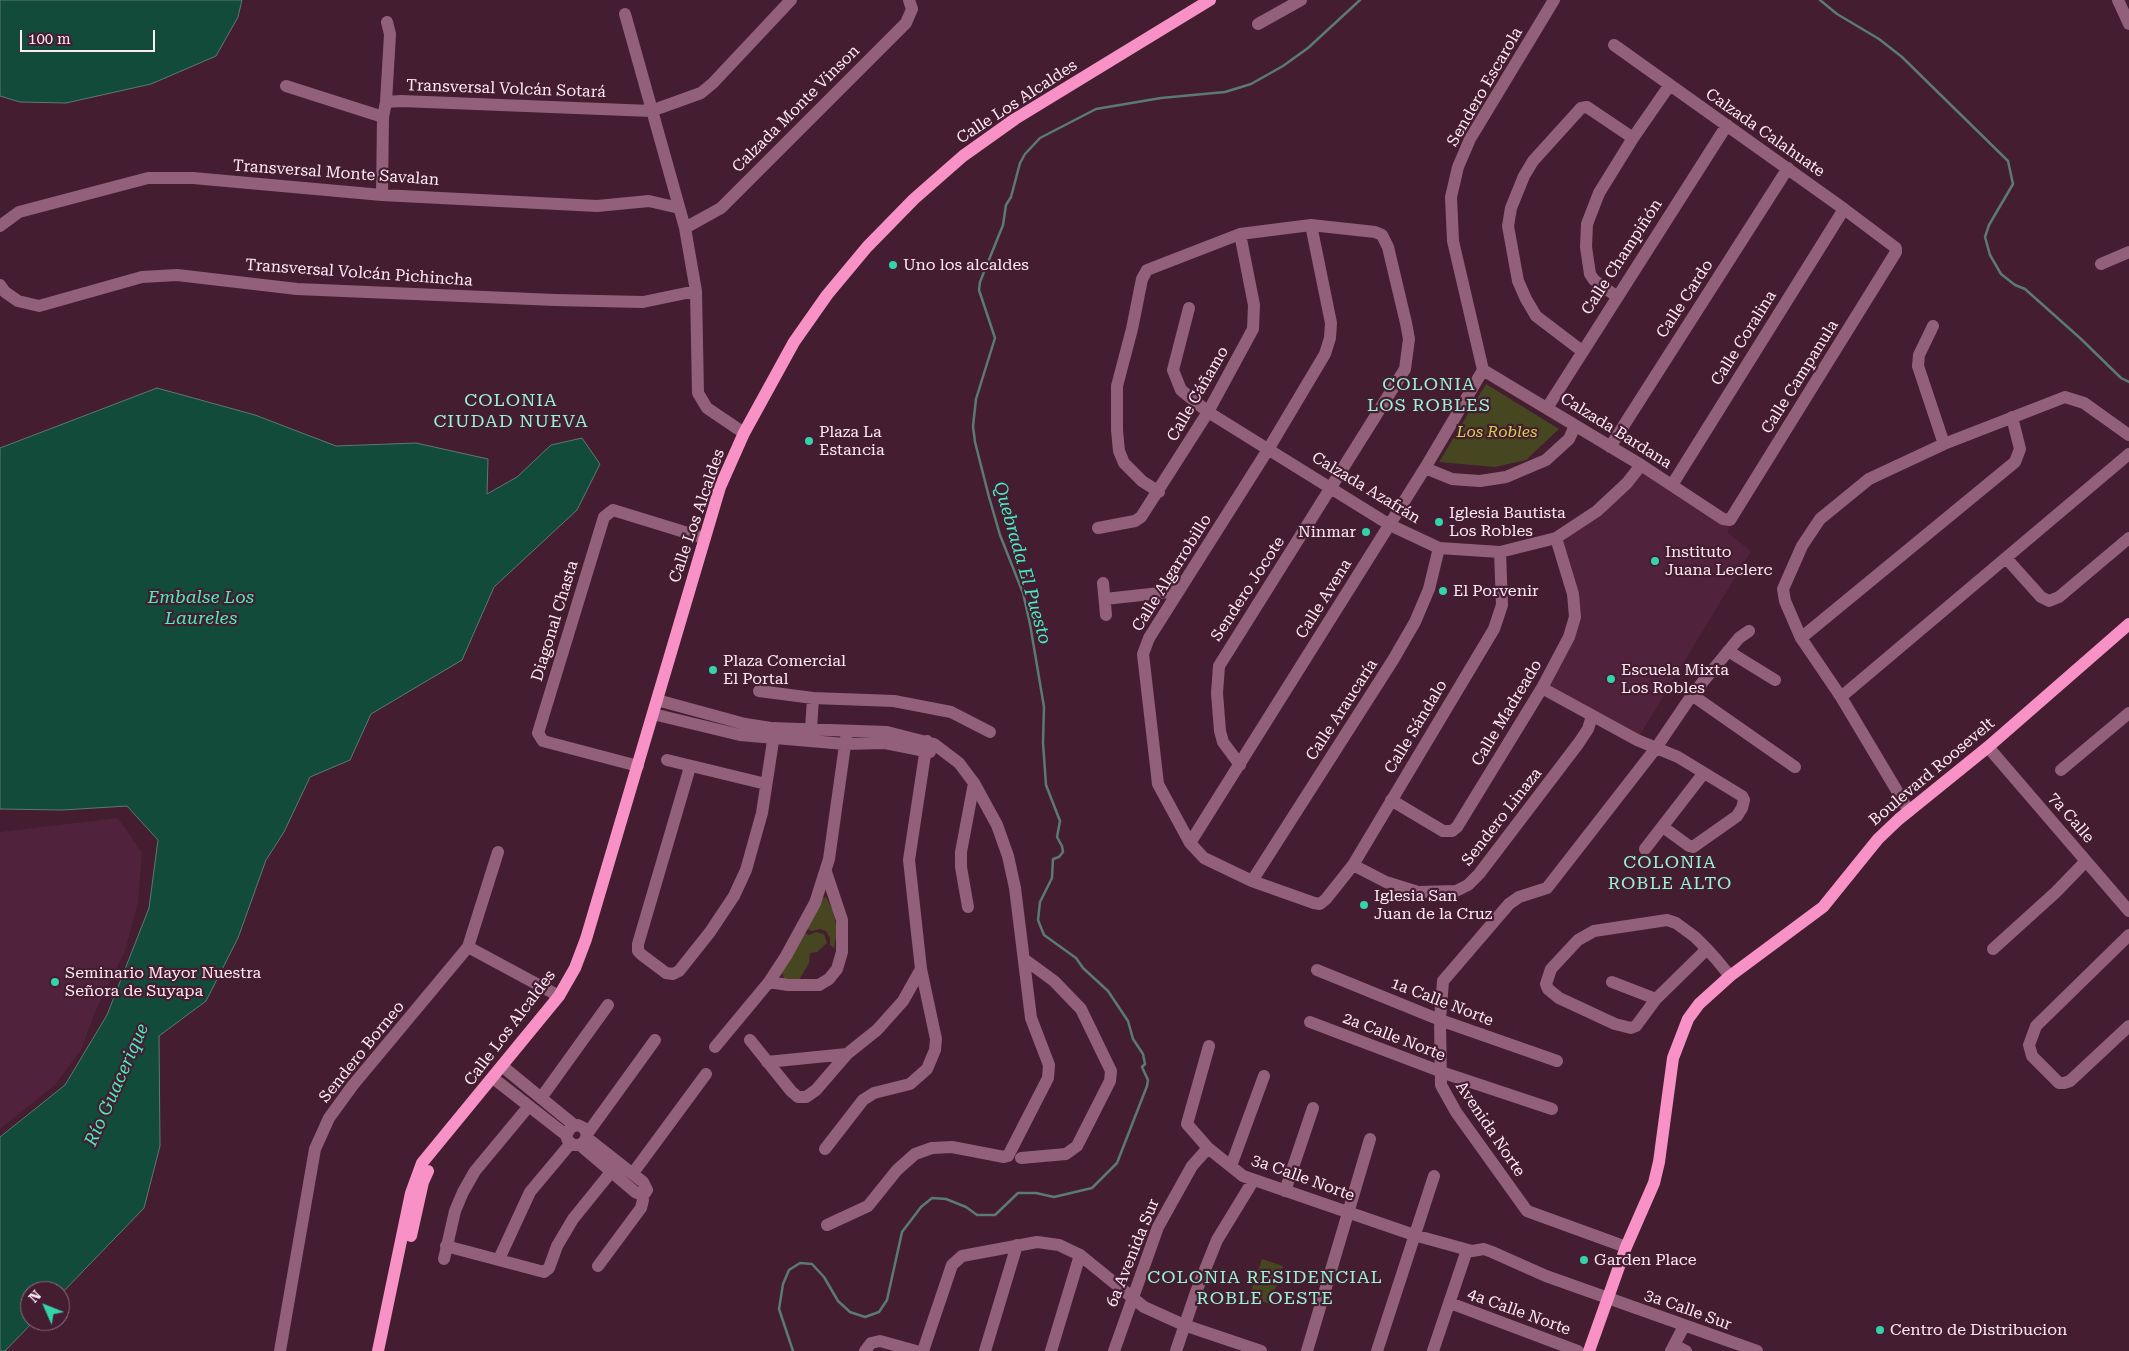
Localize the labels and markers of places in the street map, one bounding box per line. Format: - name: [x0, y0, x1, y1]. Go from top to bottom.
- place label: Uno los alcaldes: [903, 255, 1029, 275]
- marker: Uno los alcaldes: [887, 259, 899, 271]
- place label: Plaza La Estancia: [819, 422, 885, 460]
- marker: Plaza La Estancia: [803, 435, 815, 447]
- place label: Iglesia Bautista Los Robles: [1449, 503, 1566, 541]
- marker: Iglesia Bautista Los Robles: [1433, 516, 1445, 528]
- place label: Ninmar: [1298, 522, 1356, 542]
- marker: Ninmar: [1360, 526, 1372, 538]
- place label: Instituto Juana Leclerc: [1665, 542, 1772, 580]
- marker: Instituto Juana Leclerc: [1649, 555, 1661, 567]
- place label: El Porvenir: [1453, 581, 1539, 601]
- marker: El Porvenir: [1437, 585, 1449, 597]
- place label: Plaza Comercial El Portal: [723, 651, 846, 689]
- place label: Escuela Mixta Los Robles: [1621, 660, 1729, 698]
- marker: Plaza Comercial El Portal: [707, 664, 719, 676]
- marker: Escuela Mixta Los Robles: [1605, 673, 1617, 685]
- place label: Iglesia San Juan de la Cruz: [1374, 886, 1492, 924]
- marker: Iglesia San Juan de la Cruz: [1358, 899, 1370, 911]
- place label: Seminario Mayor Nuestra Señora de Suyapa: [65, 963, 261, 1001]
- marker: Seminario Mayor Nuestra Señora de Suyapa: [49, 976, 61, 988]
- place label: Garden Place: [1594, 1250, 1697, 1270]
- marker: Garden Place: [1578, 1254, 1590, 1266]
- place label: Centro de Distribucion: [1890, 1320, 2067, 1340]
- marker: Centro de Distribucion: [1874, 1324, 1886, 1336]

